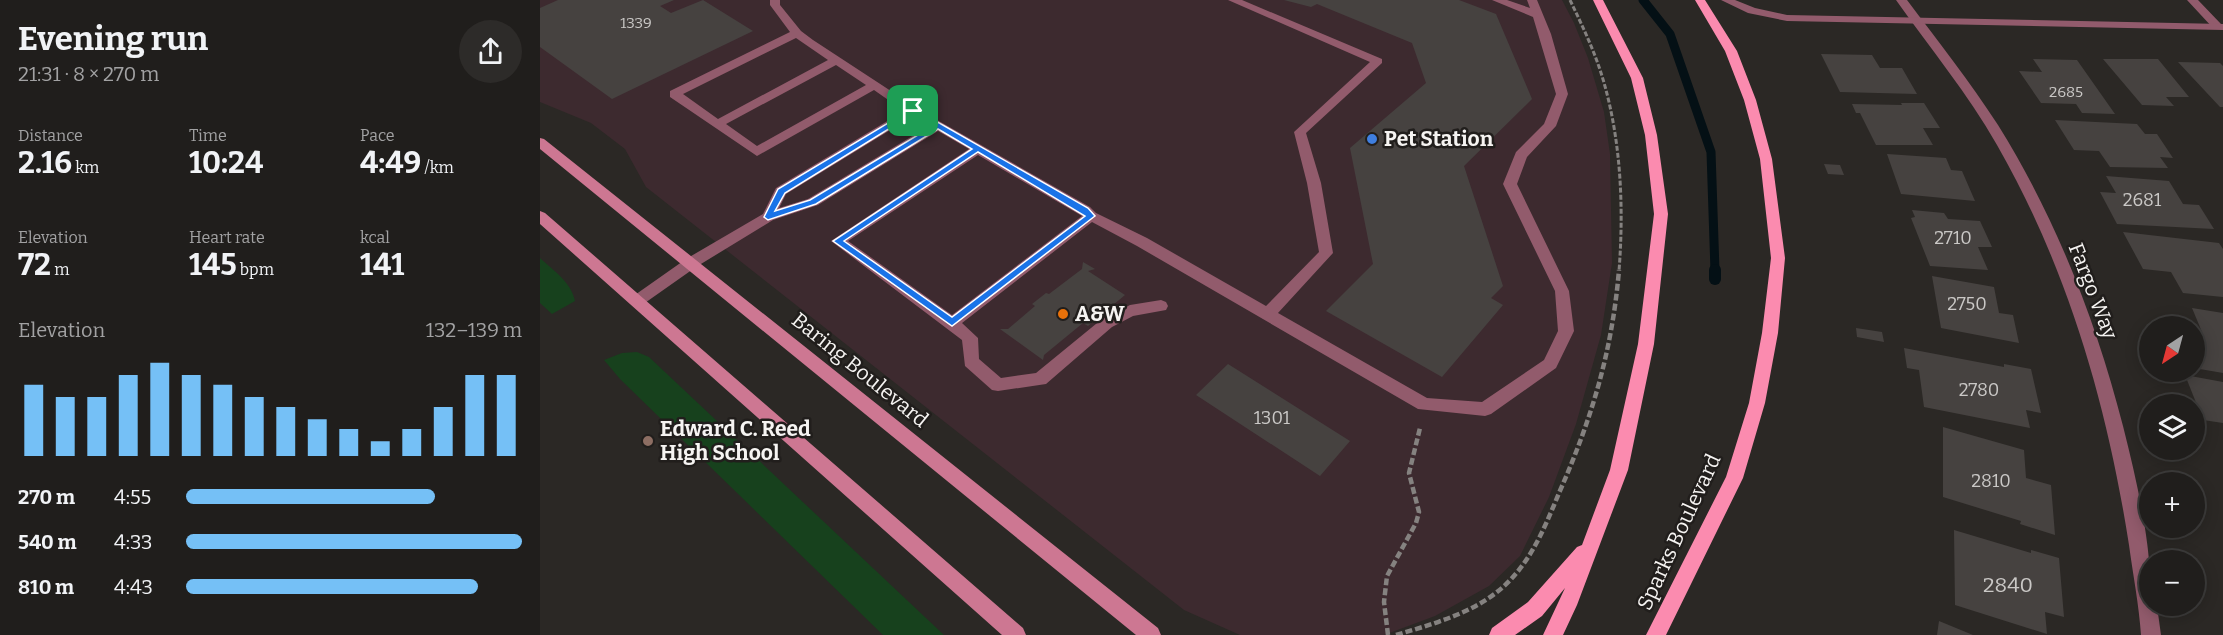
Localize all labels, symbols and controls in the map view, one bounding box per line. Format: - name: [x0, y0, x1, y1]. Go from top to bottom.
- house number: 1339: [620, 14, 652, 32]
- text: Evening run: [18, 19, 208, 59]
- button: share: [459, 20, 522, 83]
- text: 21:31 · 8 × 270 m: [18, 62, 159, 86]
- house number: 2685: [2049, 83, 2083, 101]
- pin: [887, 85, 938, 136]
- icon: arrive: [896, 94, 929, 127]
- text: Distance: [18, 126, 83, 145]
- text: Time: [189, 126, 227, 145]
- text: Pace: [360, 126, 395, 145]
- place label: Pet Station: [1384, 126, 1494, 152]
- marker: Pet Station: [1365, 132, 1379, 146]
- text: 2.16: [18, 145, 72, 181]
- text: 10:24: [189, 145, 263, 181]
- text: 4:49: [360, 145, 421, 181]
- text: km: [72, 158, 99, 177]
- text: /km: [421, 158, 454, 177]
- house number: 2681: [2123, 189, 2162, 211]
- house number: 2710: [1934, 227, 1972, 249]
- text: Elevation: [18, 228, 88, 247]
- text: Heart rate: [189, 228, 265, 247]
- text: kcal: [360, 228, 390, 247]
- street label: Fargo Way: [2063, 239, 2124, 344]
- text: 72: [18, 247, 51, 283]
- text: 145: [189, 247, 237, 283]
- text: 141: [360, 247, 404, 283]
- text: m: [51, 260, 69, 279]
- text: bpm: [237, 260, 274, 279]
- house number: 2750: [1947, 293, 1987, 315]
- place label: A&W: [1075, 301, 1125, 327]
- street label: Baring Boulevard: [787, 307, 933, 433]
- marker: A&W: [1056, 307, 1070, 321]
- north arrow: [2139, 316, 2205, 382]
- map controls: [2139, 316, 2205, 616]
- text: Elevation: [18, 318, 105, 342]
- text: 132–139 m: [426, 318, 522, 342]
- house number: 2780: [1959, 379, 1999, 401]
- button: layers: [2139, 394, 2205, 460]
- house number: 1301: [1254, 407, 1291, 429]
- place label: Edward C. Reed High School: [660, 416, 811, 466]
- marker: Edward C. Reed High School: [641, 434, 655, 448]
- street label: Sparks Boulevard: [1631, 450, 1727, 614]
- house number: 2810: [1971, 470, 2011, 492]
- button: +: [2139, 472, 2205, 538]
- text: 270 m: [18, 485, 75, 509]
- text: 4:55: [114, 485, 151, 509]
- text: 540 m: [18, 530, 77, 554]
- text: 4:33: [114, 530, 152, 554]
- button: −: [2139, 550, 2205, 616]
- house number: 2840: [1983, 572, 2033, 598]
- text: 810 m: [18, 575, 74, 599]
- text: 4:43: [114, 575, 153, 599]

